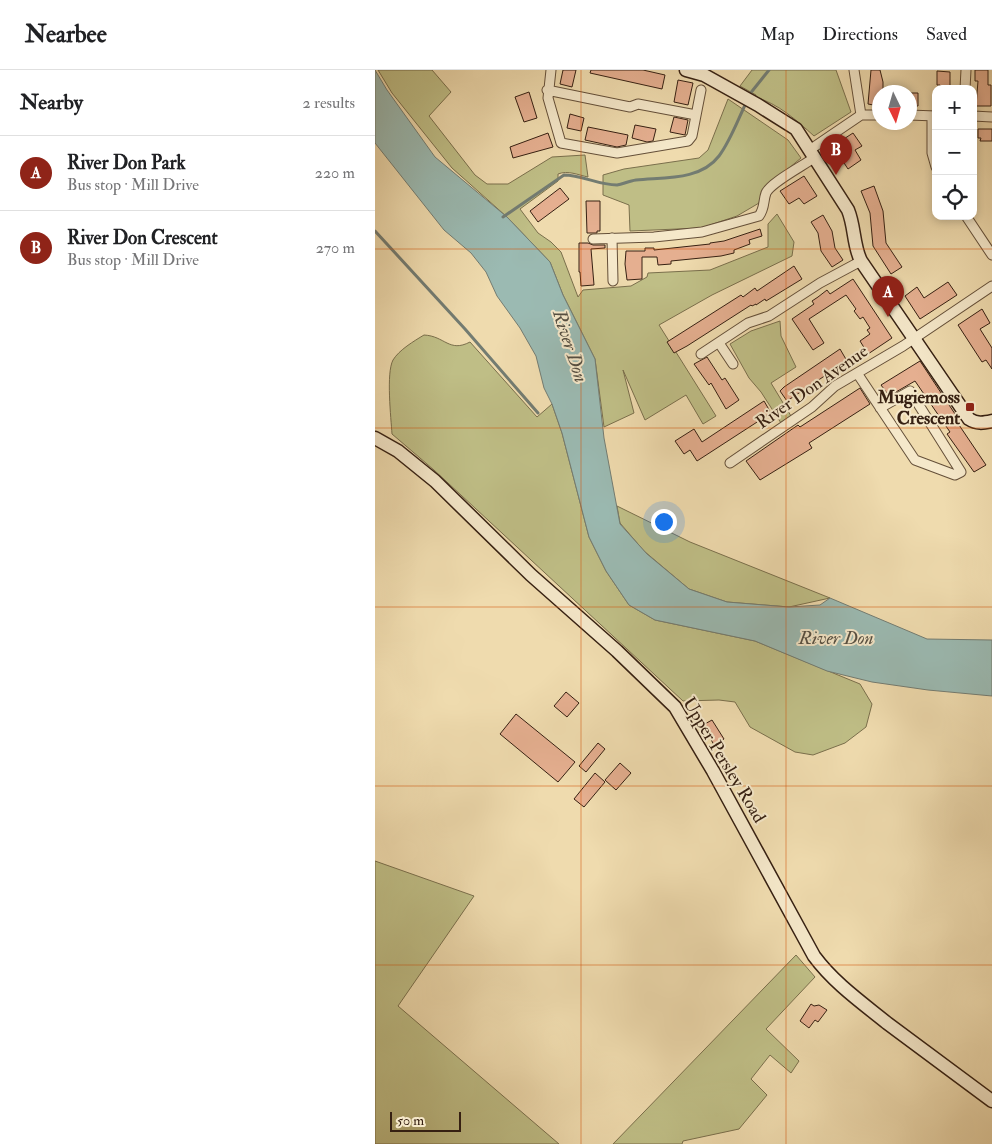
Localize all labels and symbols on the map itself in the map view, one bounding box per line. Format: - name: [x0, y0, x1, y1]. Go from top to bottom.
- north arrow: [872, 85, 917, 130]
- pin: B: [820, 134, 852, 175]
- pin: A: [872, 276, 904, 317]
- water label: River Don: [547, 306, 593, 385]
- street label: River Don Avenue: [751, 340, 873, 434]
- place label: Mugiemoss Crescent: [877, 386, 960, 430]
- marker: Mugiemoss Crescent: [964, 401, 976, 413]
- your location: [651, 509, 677, 535]
- water label: River Don: [798, 626, 874, 650]
- street label: Upper Persley Road: [677, 693, 771, 827]
- scale bar: [390, 1109, 461, 1132]

